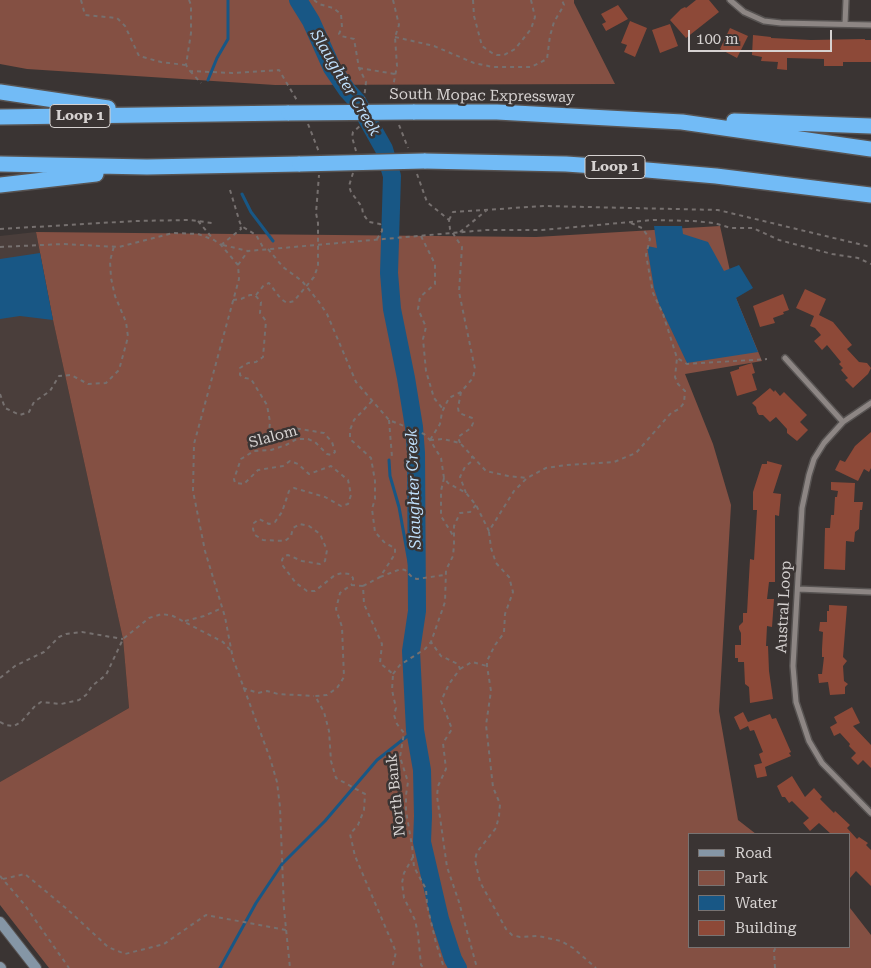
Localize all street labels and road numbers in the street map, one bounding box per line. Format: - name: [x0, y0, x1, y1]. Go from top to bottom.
- street label: South Mopac Expressway: [389, 85, 575, 107]
- road number: Loop 1: [50, 104, 110, 128]
- road number: Loop 1: [585, 156, 645, 178]
- street label: Slalom: [247, 422, 299, 452]
- street label: Austral Loop: [773, 560, 795, 654]
- street label: North Bank: [383, 752, 409, 838]

